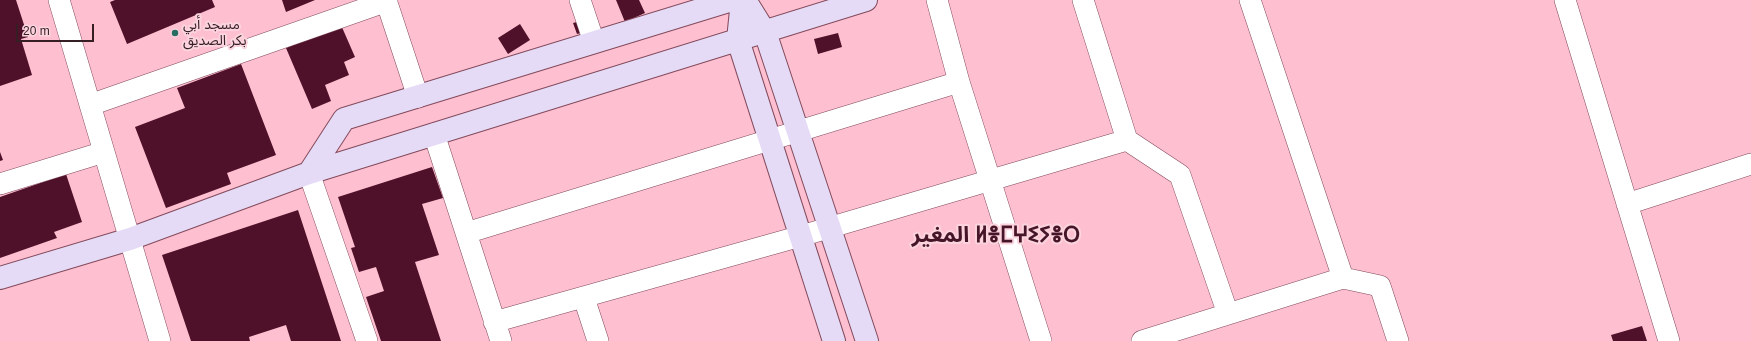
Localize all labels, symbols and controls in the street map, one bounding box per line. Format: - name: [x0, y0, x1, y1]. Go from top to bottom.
- scale bar: [18, 16, 96, 42]
- place label: مسجد أبي بكر الصديق: [183, 17, 247, 50]
- text: 20 m: [23, 24, 50, 38]
- marker: مسجد أبي بكر الصديق: [170, 28, 180, 38]
- district label: المغير ⵍⴻⵎⵖⵉⵢⴻⵔ: [912, 223, 1080, 249]

